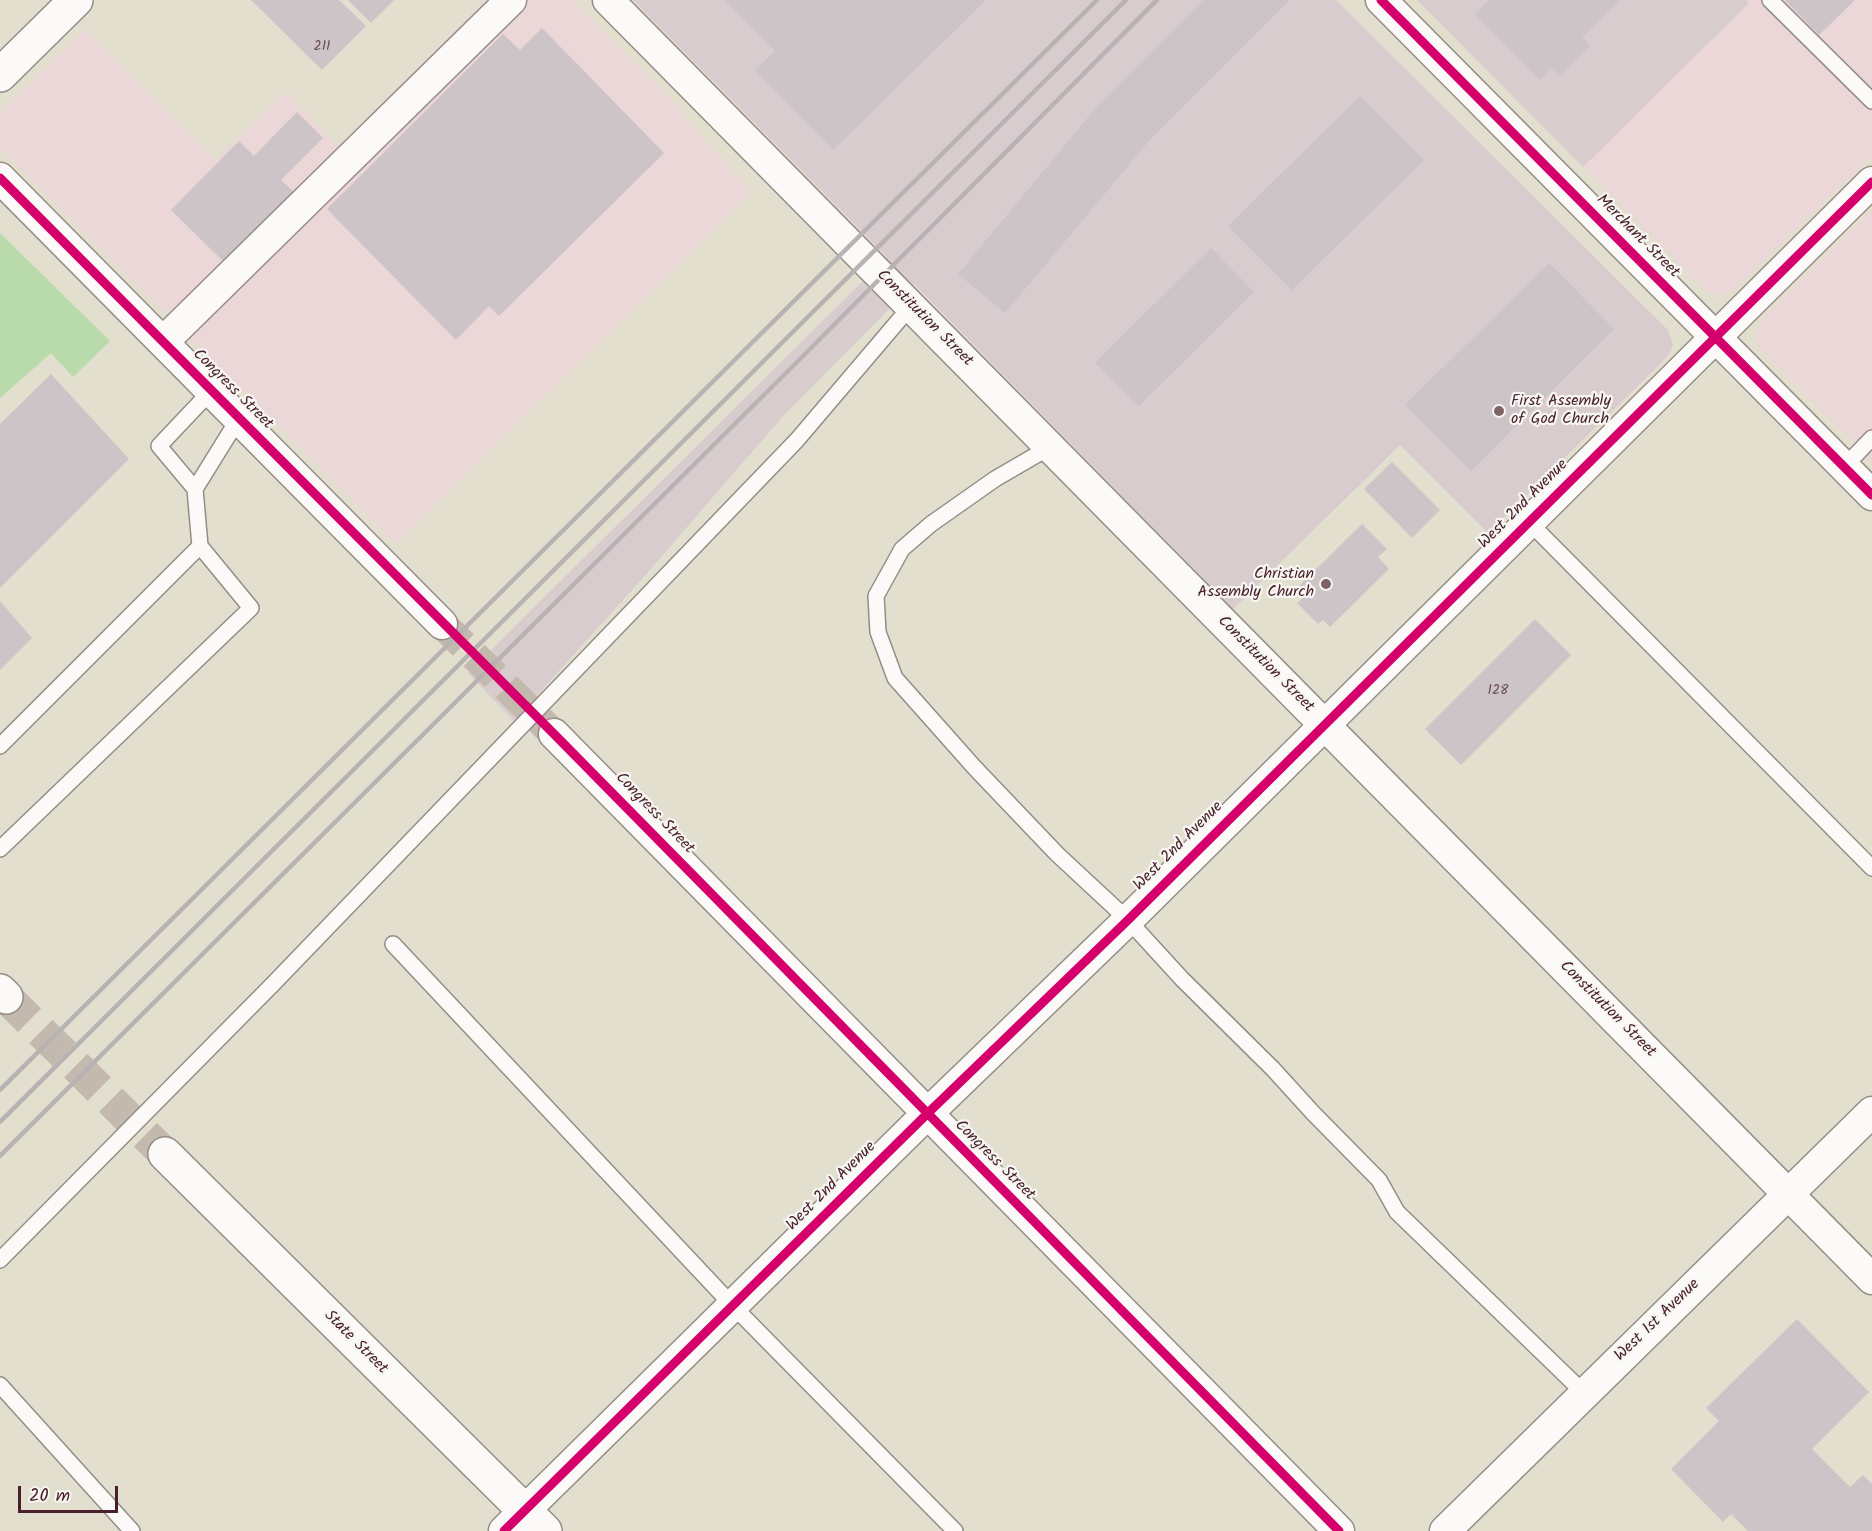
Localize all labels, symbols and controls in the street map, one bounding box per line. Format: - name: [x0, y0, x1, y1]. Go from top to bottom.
- house number: 211: [314, 40, 330, 56]
- street label: Merchant Street: [1591, 191, 1683, 283]
- street label: Constitution Street: [872, 267, 976, 371]
- street label: Congress Street: [188, 346, 276, 434]
- place label: First Assembly of God Church: [1511, 392, 1611, 430]
- marker: First Assembly of God Church: [1492, 404, 1506, 418]
- street label: West 2nd Avenue: [1475, 456, 1573, 554]
- place label: Christian Assembly Church: [1198, 565, 1314, 603]
- marker: Christian Assembly Church: [1319, 577, 1333, 591]
- street label: Constitution Street: [1213, 613, 1317, 717]
- house number: 128: [1488, 684, 1508, 700]
- street label: Congress Street: [610, 769, 698, 859]
- street label: West 2nd Avenue: [1130, 798, 1228, 896]
- street label: Constitution Street: [1555, 958, 1659, 1062]
- street label: Congress Street: [950, 1117, 1038, 1205]
- street label: West 2nd Avenue: [783, 1138, 881, 1236]
- street label: West 1st Avenue: [1612, 1276, 1704, 1366]
- street label: State Street: [319, 1307, 391, 1379]
- scale bar: [21, 1474, 122, 1512]
- text: 20 m: [29, 1482, 70, 1511]

